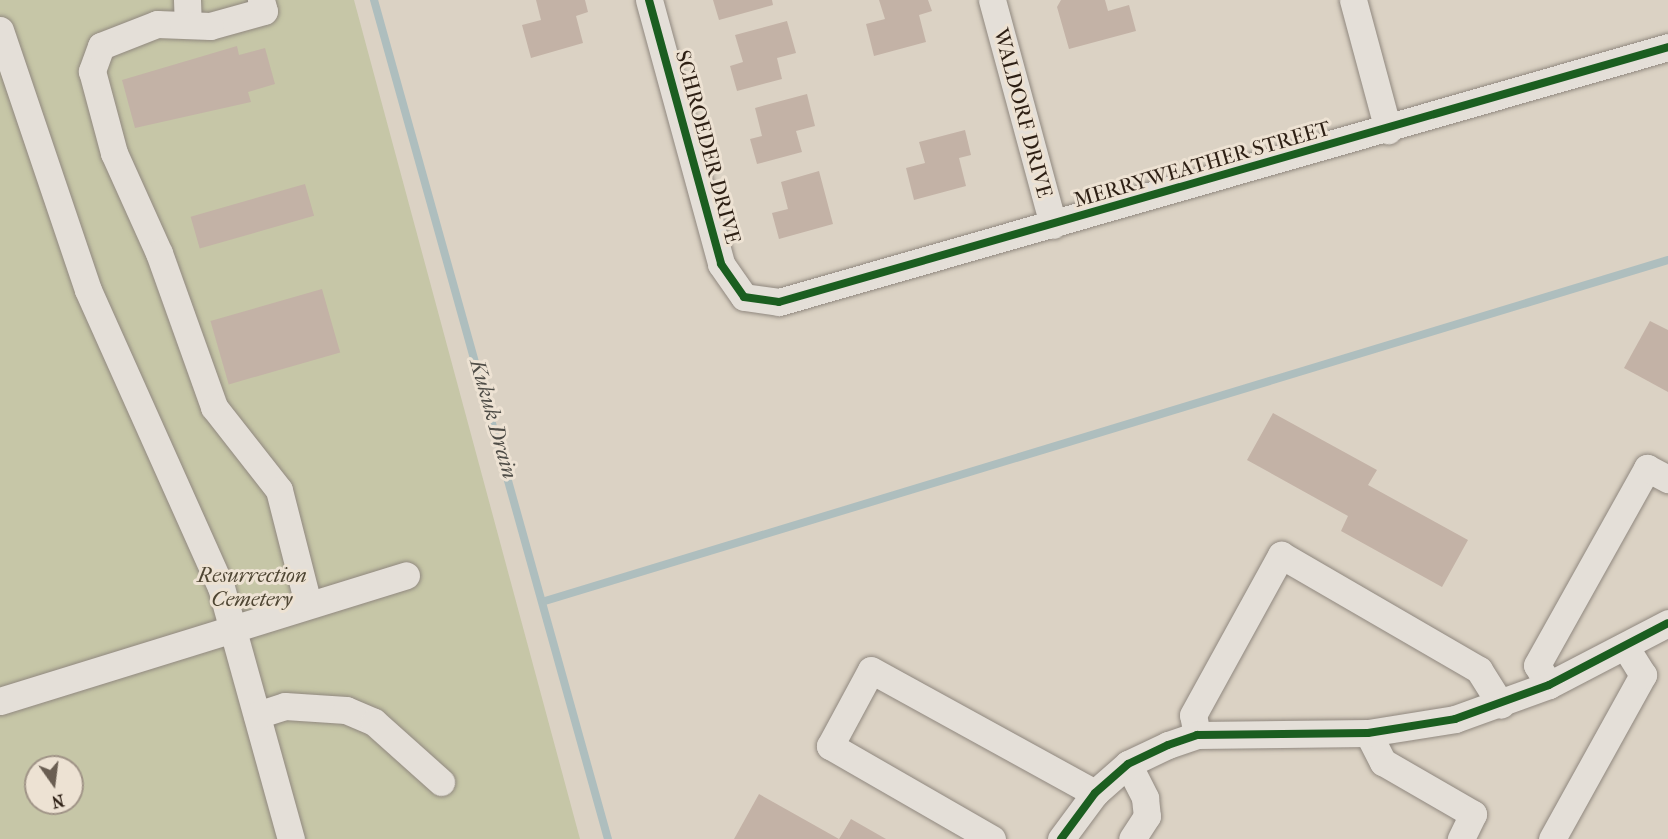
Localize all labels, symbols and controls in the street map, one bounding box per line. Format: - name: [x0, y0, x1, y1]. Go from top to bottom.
- street label: WALDORF DRIVE: [988, 25, 1058, 201]
- street label: SCHROEDER DRIVE: [670, 47, 746, 247]
- street label: MERRYWEATHER STREET: [1071, 115, 1333, 213]
- water label: Kukuk Drain: [463, 356, 523, 482]
- park label: Resurrection Cemetery: [197, 562, 307, 612]
- north arrow: [24, 755, 84, 815]
- text: N: [50, 790, 66, 812]

